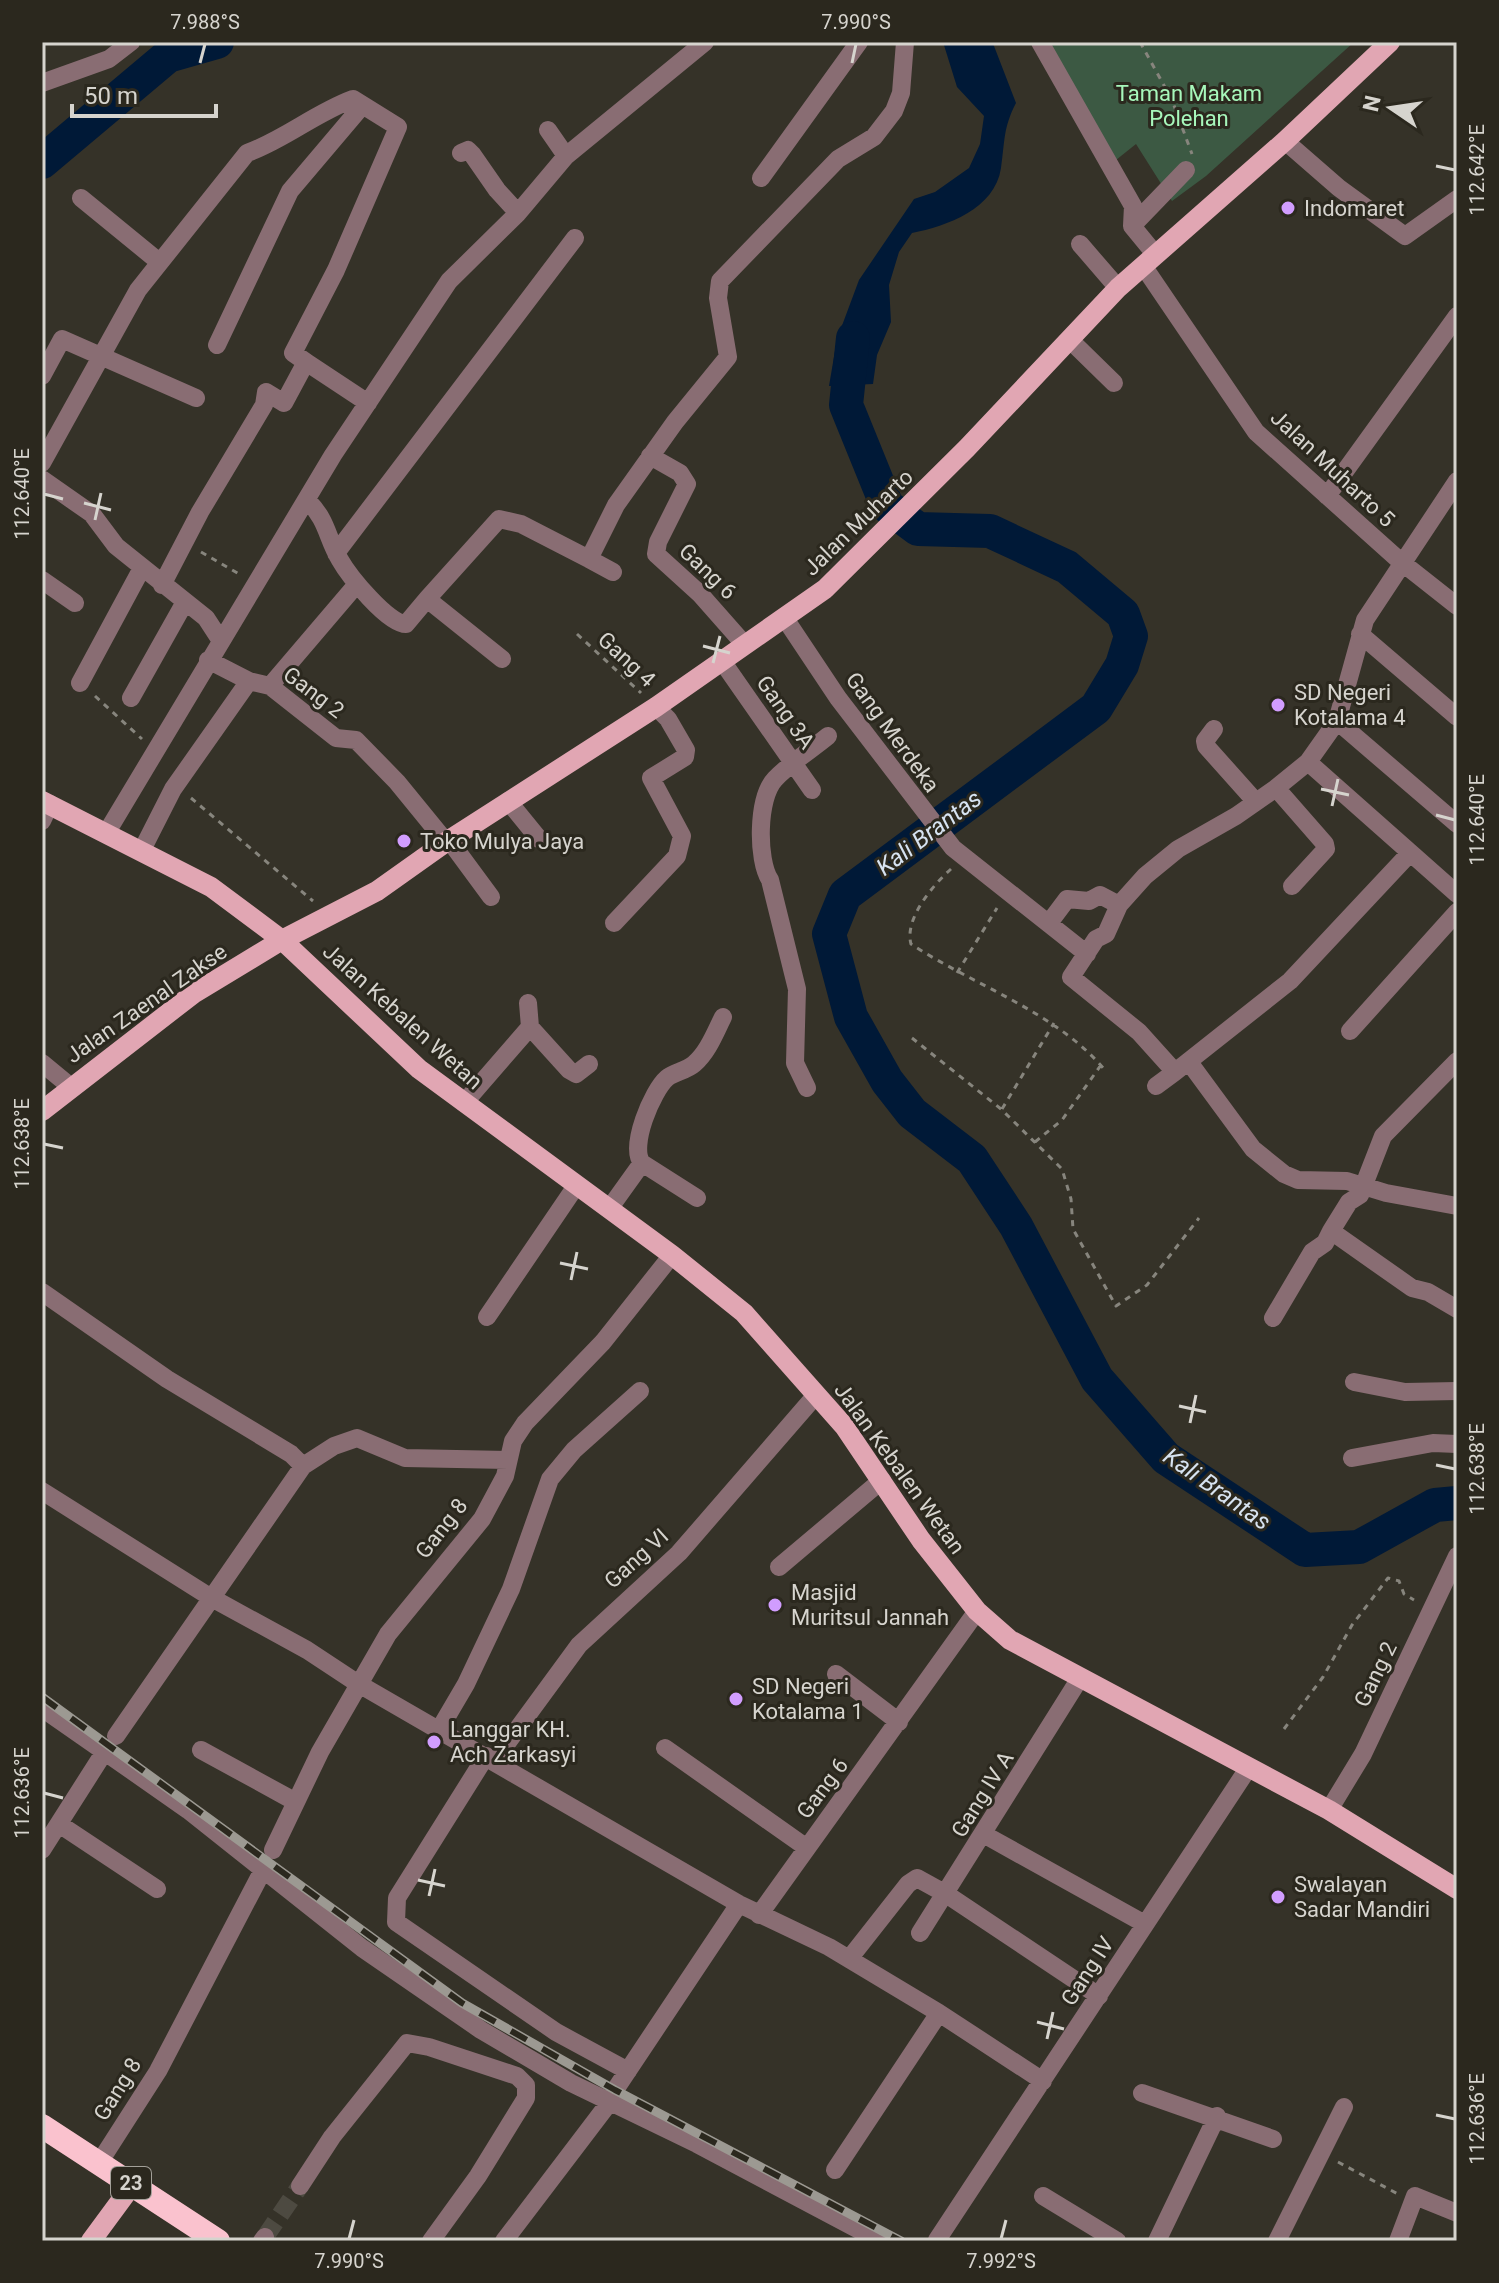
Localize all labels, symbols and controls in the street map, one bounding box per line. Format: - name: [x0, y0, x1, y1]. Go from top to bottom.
- text: 7.988°S: [170, 10, 240, 34]
- text: 7.990°S: [821, 10, 891, 34]
- scale bar: [72, 68, 216, 118]
- north arrow: [1351, 68, 1431, 148]
- park label: Taman Makam Polehan: [1116, 81, 1262, 131]
- text: 50 m: [84, 82, 138, 110]
- text: N: [1358, 93, 1386, 114]
- text: 112.642°E: [1465, 124, 1489, 216]
- place label: Indomaret: [1304, 196, 1404, 221]
- marker: Indomaret: [1279, 199, 1297, 217]
- street label: Jalan Muharto 5: [1266, 405, 1400, 532]
- text: 112.640°E: [10, 448, 34, 540]
- street label: Jalan Muharto: [799, 464, 918, 581]
- street label: Gang 6: [674, 538, 741, 604]
- street label: Gang 4: [593, 627, 661, 692]
- street label: Gang 2: [279, 662, 349, 723]
- street label: Gang Merdeka: [841, 667, 945, 797]
- street label: Gang 3A: [751, 671, 820, 754]
- place label: SD Negeri Kotalama 4: [1294, 680, 1406, 730]
- marker: SD Negeri Kotalama 4: [1269, 696, 1287, 714]
- text: 112.640°E: [1465, 774, 1489, 866]
- water label: Kali Brantas: [871, 784, 987, 882]
- place label: Toko Mulya Jaya: [420, 829, 584, 854]
- marker: Toko Mulya Jaya: [395, 832, 413, 850]
- street label: Jalan Kebalen Wetan: [318, 938, 487, 1094]
- street label: Jalan Zaenal Zakse: [61, 939, 231, 1068]
- text: 112.638°E: [10, 1098, 34, 1190]
- street label: Jalan Kebalen Wetan: [829, 1378, 970, 1559]
- text: 112.638°E: [1465, 1423, 1489, 1515]
- water label: Kali Brantas: [1158, 1442, 1276, 1536]
- street label: Gang 8: [410, 1493, 473, 1563]
- street label: Gang VI: [599, 1523, 673, 1593]
- place label: Masjid Muritsul Jannah: [791, 1580, 949, 1630]
- marker: Masjid Muritsul Jannah: [766, 1596, 784, 1614]
- street label: Gang 2: [1349, 1638, 1402, 1711]
- place label: SD Negeri Kotalama 1: [752, 1674, 864, 1724]
- marker: SD Negeri Kotalama 1: [727, 1690, 745, 1708]
- place label: Langgar KH. Ach Zarkasyi: [450, 1717, 576, 1767]
- marker: Langgar KH. Ach Zarkasyi: [425, 1733, 443, 1751]
- street label: Gang IV A: [946, 1746, 1019, 1842]
- text: 112.636°E: [10, 1747, 34, 1839]
- street label: Gang 6: [792, 1753, 853, 1823]
- place label: Swalayan Sadar Mandiri: [1294, 1872, 1430, 1922]
- marker: Swalayan Sadar Mandiri: [1269, 1888, 1287, 1906]
- street label: Gang IV: [1056, 1932, 1119, 2010]
- street label: Gang 8: [88, 2053, 146, 2125]
- text: 112.636°E: [1465, 2073, 1489, 2165]
- road number: 23: [111, 2167, 151, 2199]
- text: 7.990°S: [314, 2249, 384, 2273]
- text: 7.992°S: [966, 2249, 1036, 2273]

